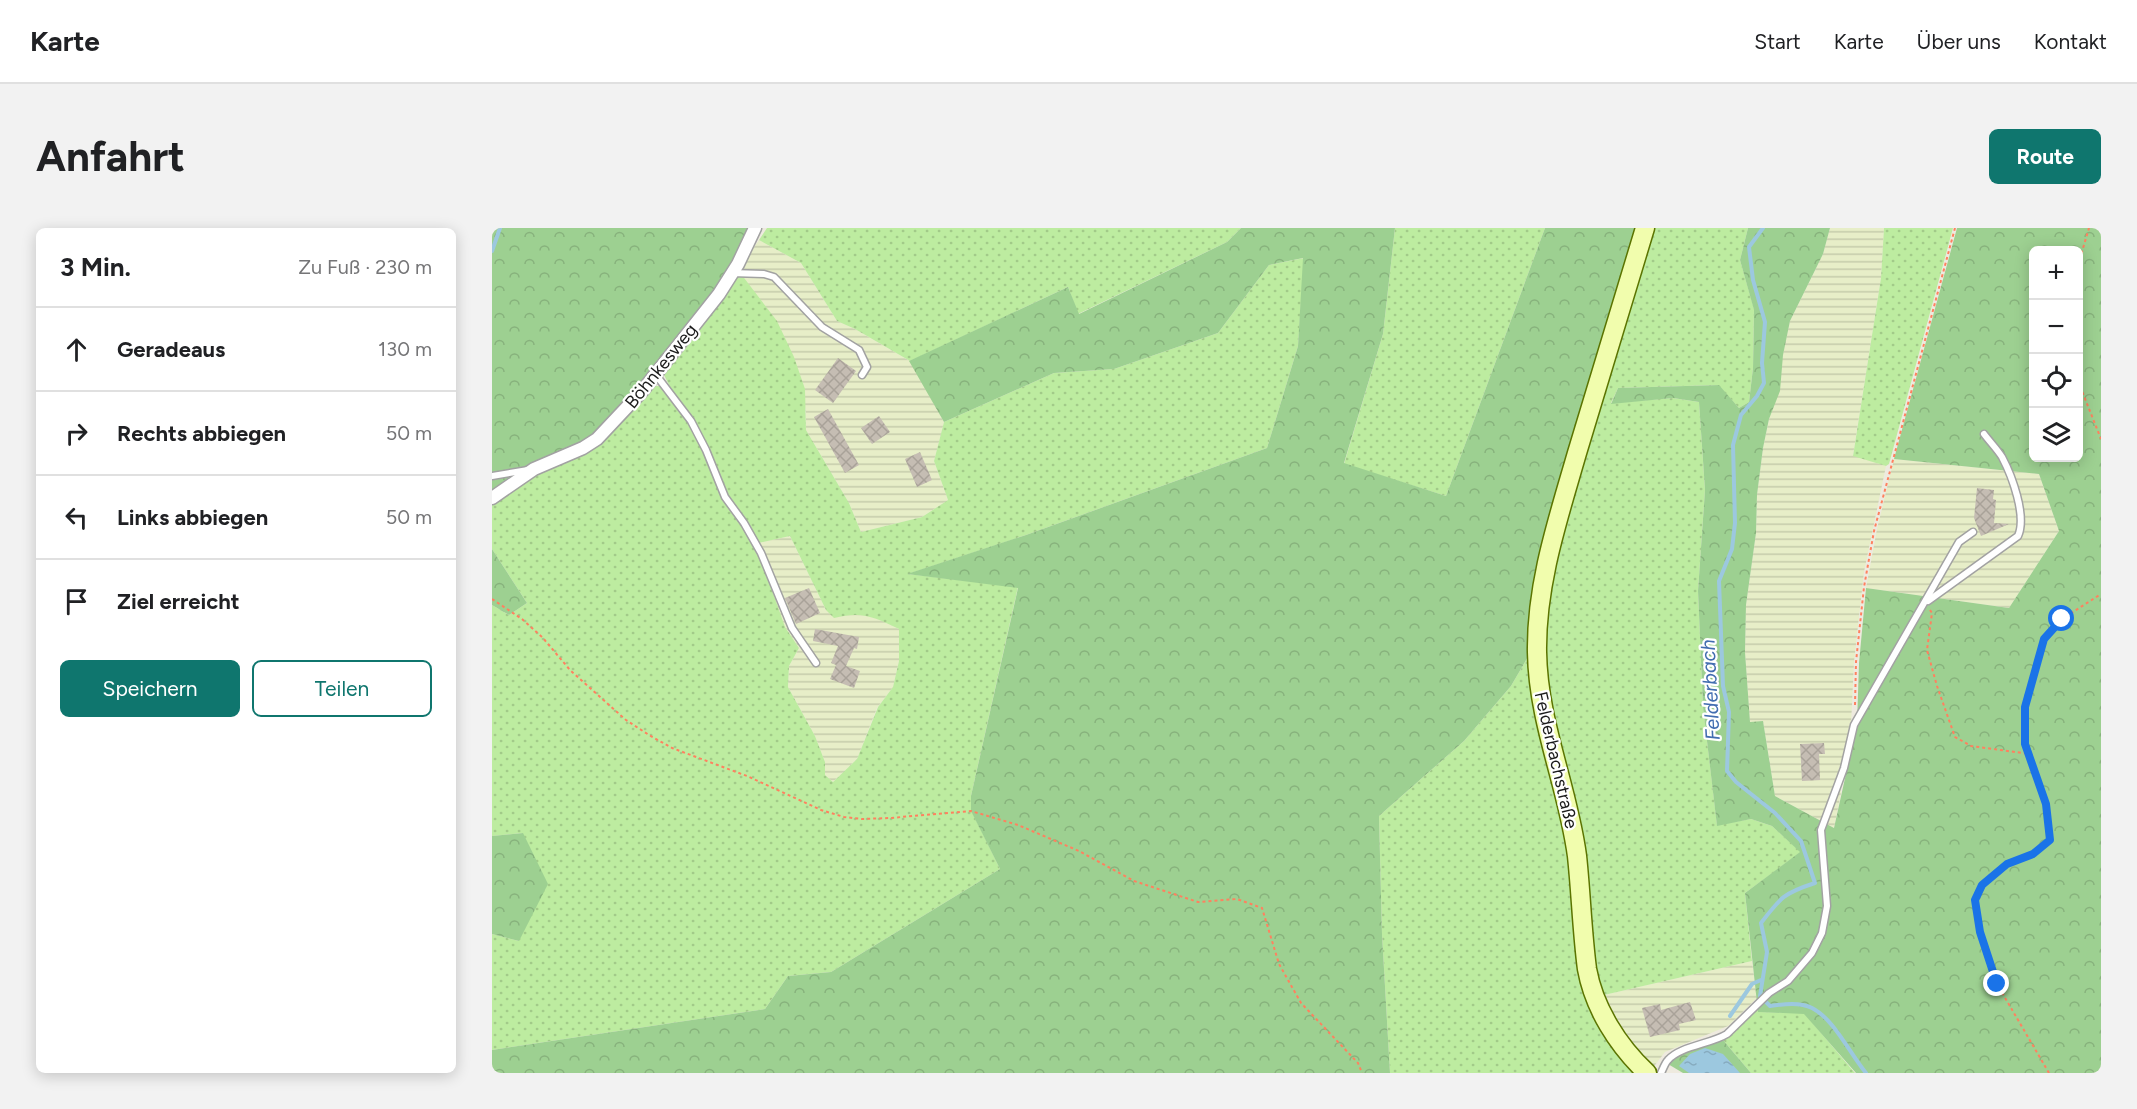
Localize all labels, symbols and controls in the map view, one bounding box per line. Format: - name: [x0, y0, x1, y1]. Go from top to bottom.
- text: Karte: [30, 24, 100, 58]
- text: Start: [1754, 29, 1801, 54]
- text: Karte: [1834, 29, 1884, 54]
- text: Über uns: [1917, 29, 2001, 54]
- text: Kontakt: [2034, 29, 2107, 54]
- button: Route: [1989, 129, 2101, 184]
- text: Anfahrt: [36, 131, 185, 182]
- map controls: [2029, 246, 2083, 462]
- button: +: [2029, 246, 2083, 300]
- text: 3 Min.: [60, 251, 131, 283]
- text: Zu Fuß · 230 m: [298, 255, 432, 279]
- button: −: [2029, 300, 2083, 354]
- street label: Böhnkesweg: [620, 319, 702, 413]
- icon: ahead: [60, 333, 93, 366]
- text: Geradeaus: [117, 336, 225, 363]
- text: 130 m: [378, 337, 432, 361]
- button: locate: [2029, 354, 2083, 408]
- button: layers: [2029, 408, 2083, 462]
- icon: right: [60, 417, 93, 450]
- text: Rechts abbiegen: [117, 420, 286, 447]
- text: 50 m: [386, 421, 432, 445]
- icon: left: [60, 501, 93, 534]
- text: Links abbiegen: [117, 504, 268, 531]
- text: 50 m: [386, 505, 432, 529]
- icon: arrive: [60, 585, 93, 618]
- text: Ziel erreicht: [117, 588, 240, 615]
- route start: [2048, 605, 2074, 631]
- water label: Felderbach: [1695, 639, 1725, 741]
- button: Speichern: [60, 660, 240, 717]
- button: Teilen: [252, 660, 432, 717]
- street label: Felderbachstraße: [1530, 689, 1582, 831]
- route end: [1983, 970, 2009, 996]

